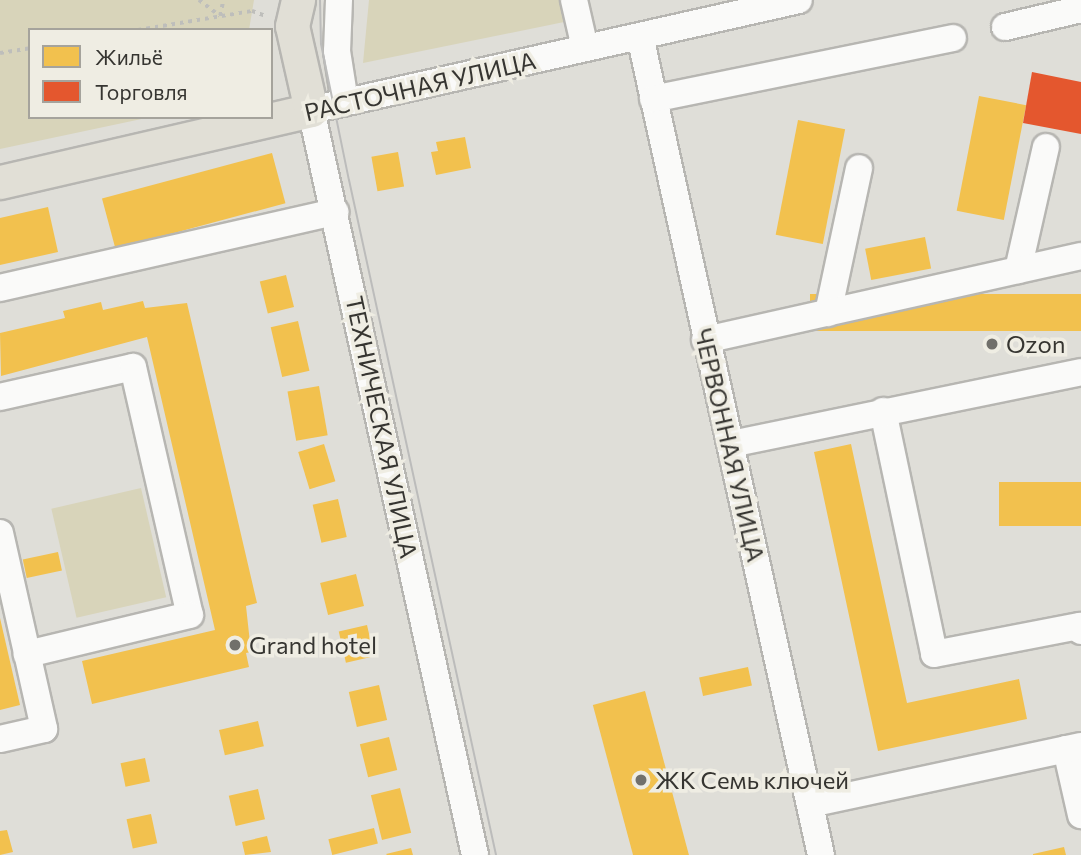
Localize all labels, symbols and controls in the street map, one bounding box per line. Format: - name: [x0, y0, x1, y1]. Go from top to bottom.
- legend: [28, 28, 273, 119]
- text: Жильё: [95, 44, 163, 69]
- street label: РАСТОЧНАЯ УЛИЦА: [301, 45, 539, 127]
- text: Торговля: [95, 79, 188, 104]
- street label: ТЕХНИЧЕСКАЯ УЛИЦА: [340, 293, 424, 561]
- street label: ЧЕРВОННАЯ УЛИЦА: [689, 325, 771, 565]
- place label: Ozon: [1006, 330, 1066, 358]
- marker: Ozon: [984, 336, 1000, 352]
- place label: Grand hotel: [249, 631, 377, 659]
- marker: Grand hotel: [227, 637, 243, 653]
- place label: ЖК Семь ключей: [655, 766, 849, 794]
- marker: ЖК Семь ключей: [633, 772, 649, 788]

